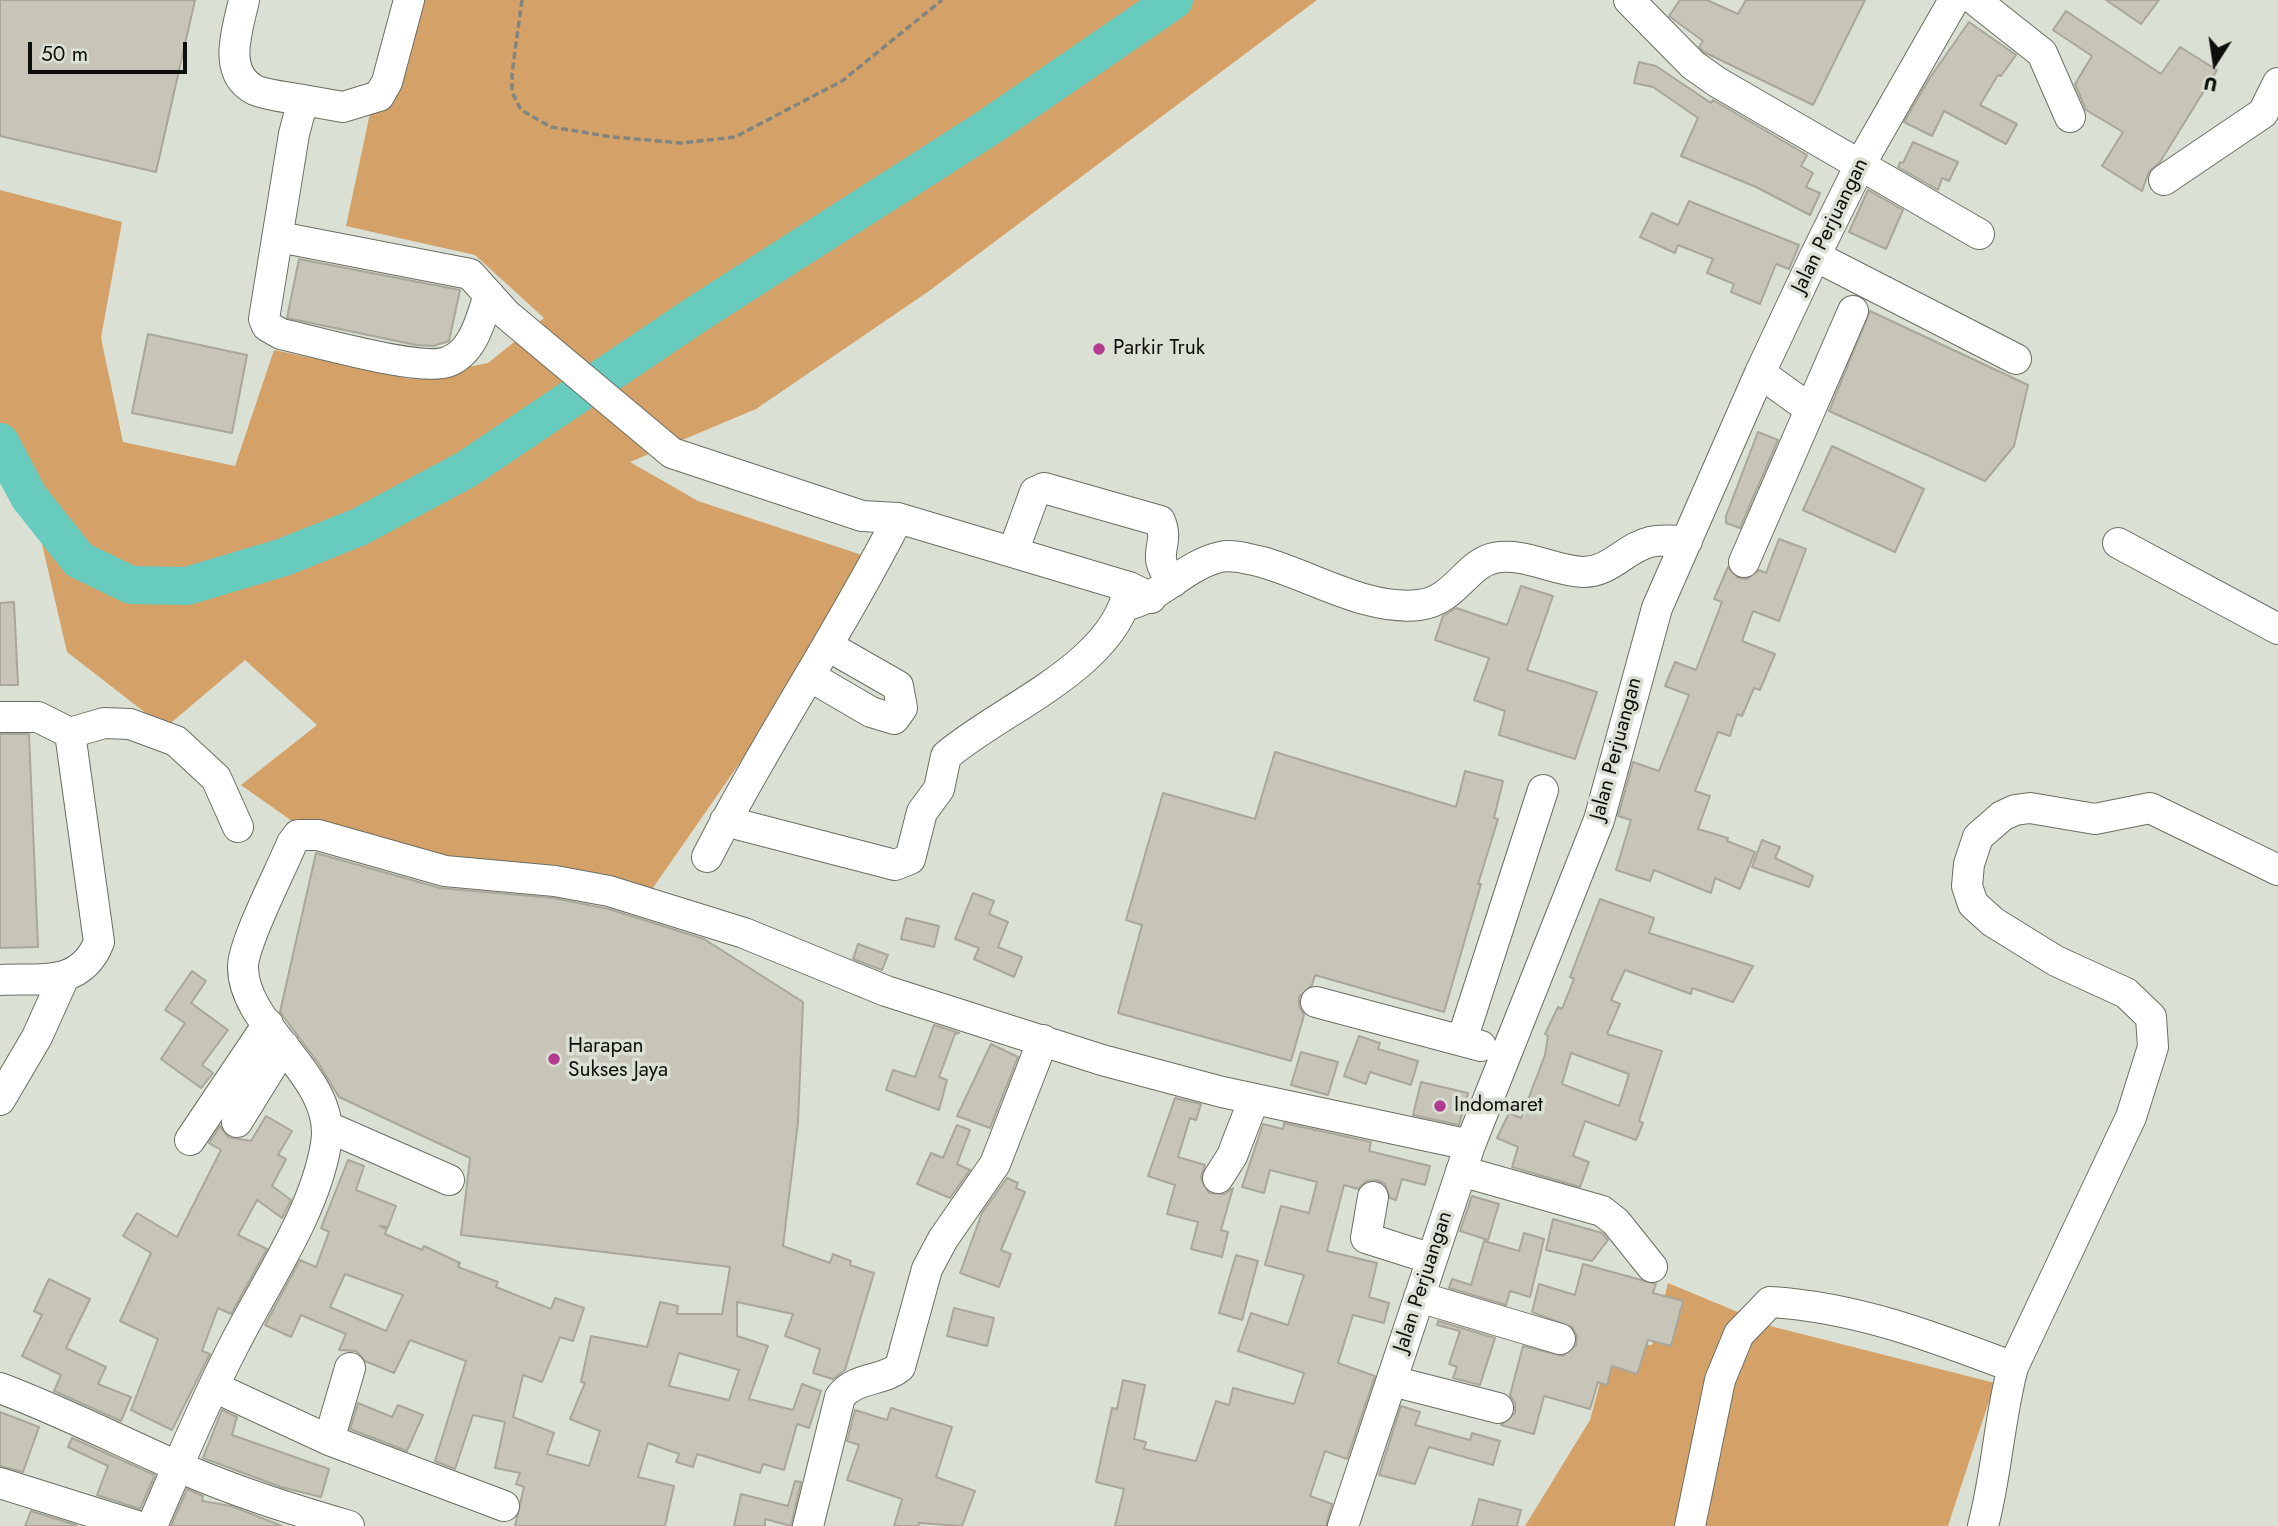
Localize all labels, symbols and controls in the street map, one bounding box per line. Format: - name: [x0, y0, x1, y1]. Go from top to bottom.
- scale bar: [32, 28, 191, 72]
- north arrow: [2180, 28, 2250, 98]
- text: 50 m: [41, 39, 88, 69]
- text: U: [2201, 69, 2220, 99]
- street label: Jalan Perjuangan: [1788, 155, 1874, 297]
- place label: Parkir Truk: [1113, 336, 1205, 362]
- marker: Parkir Truk: [1091, 341, 1107, 357]
- street label: Jalan Perjuangan: [1586, 675, 1648, 823]
- place label: Harapan Sukses Jaya: [568, 1034, 668, 1084]
- marker: Harapan Sukses Jaya: [546, 1051, 562, 1067]
- place label: Indomaret: [1454, 1093, 1543, 1119]
- marker: Indomaret: [1432, 1098, 1448, 1114]
- street label: Jalan Perjuangan: [1389, 1208, 1459, 1356]

